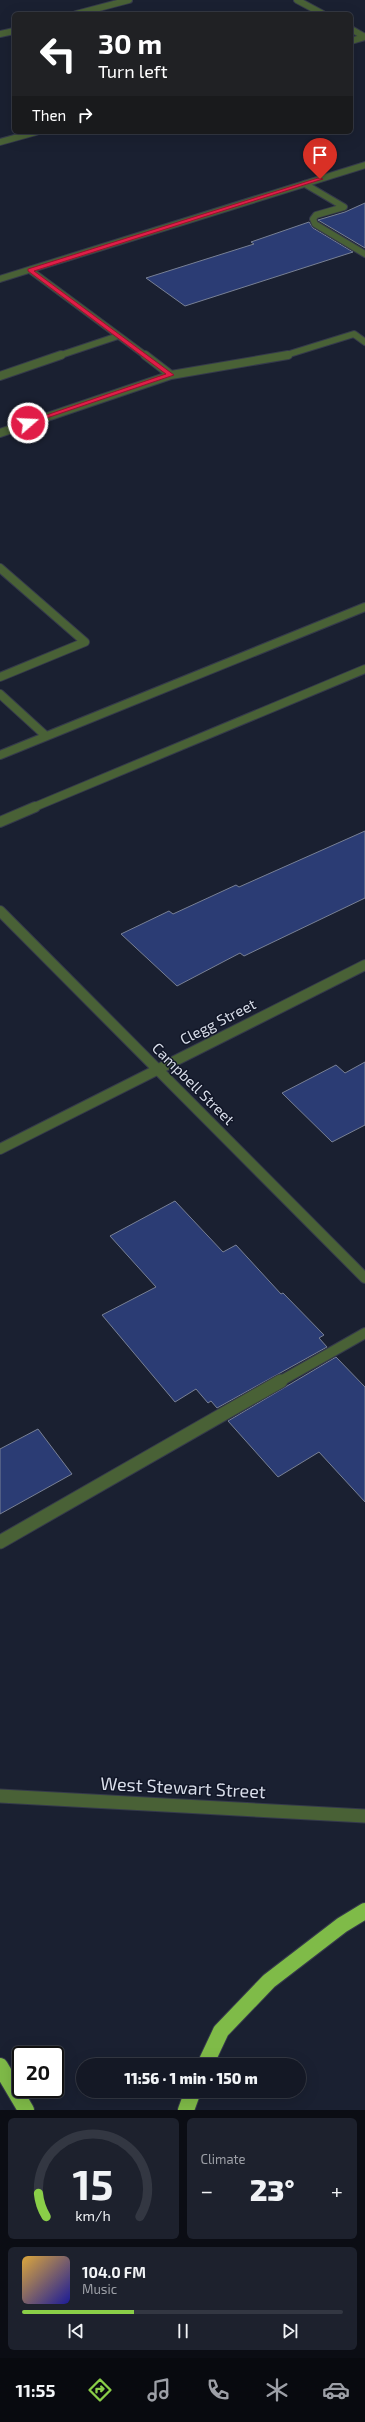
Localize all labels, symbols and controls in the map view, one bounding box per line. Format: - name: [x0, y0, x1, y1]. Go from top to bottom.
- text: 30 m: [98, 26, 162, 60]
- icon: left: [32, 28, 84, 80]
- text: Turn left: [98, 60, 168, 82]
- icon: right: [74, 104, 96, 126]
- text: Then: [32, 106, 66, 124]
- pin: [303, 138, 337, 179]
- icon: arrive: [309, 144, 331, 166]
- position arrow: [7, 402, 49, 444]
- street label: Clegg Street: [177, 994, 259, 1048]
- street label: Campbell Street: [149, 1038, 239, 1128]
- street label: West Stewart Street: [100, 1772, 267, 1802]
- speed limit sign: 20: [12, 2046, 64, 2098]
- text: 11:56 · 1 min · 150 m: [124, 2069, 258, 2087]
- text: Climate: [201, 2151, 245, 2167]
- text: 15: [73, 2157, 114, 2207]
- text: 23°: [250, 2171, 295, 2207]
- text: −: [201, 2177, 213, 2203]
- text: +: [331, 2177, 343, 2203]
- text: km/h: [76, 2206, 111, 2223]
- text: 104.0 FM: [82, 2263, 146, 2281]
- text: Music: [82, 2281, 117, 2297]
- icon: previous: [65, 2320, 87, 2342]
- icon: pause: [172, 2320, 194, 2342]
- icon: next: [279, 2320, 301, 2342]
- icon: directions: [86, 2376, 114, 2404]
- icon: music: [145, 2376, 173, 2404]
- icon: phone: [204, 2376, 232, 2404]
- icon: climate: [263, 2376, 291, 2404]
- icon: car: [322, 2376, 350, 2404]
- text: 11:55: [15, 2379, 55, 2401]

